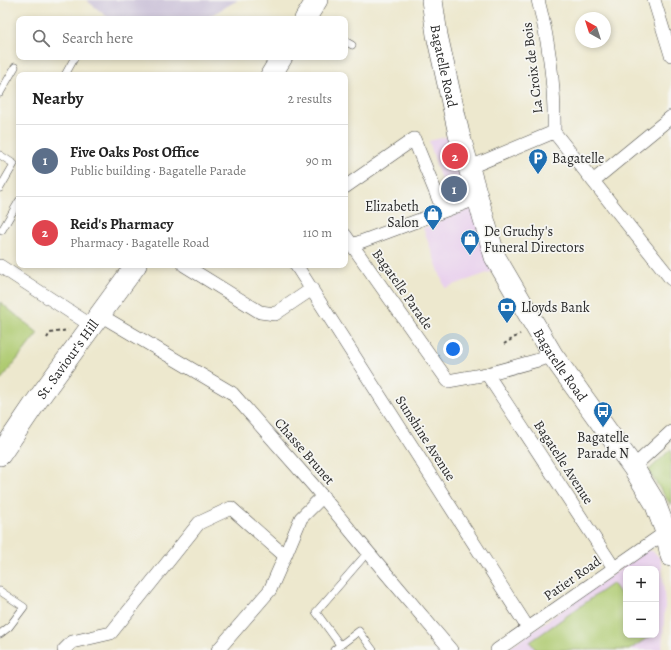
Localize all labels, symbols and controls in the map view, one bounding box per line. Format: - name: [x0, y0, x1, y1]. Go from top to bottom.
- north arrow: [575, 12, 611, 48]
- search box: [16, 16, 348, 60]
- street label: La Croix de Bois: [517, 21, 548, 115]
- street label: Bagatelle Road: [426, 23, 462, 110]
- icon: search: [30, 27, 52, 49]
- text: Search here: [62, 28, 133, 48]
- text: Nearby: [32, 87, 83, 110]
- text: 2 results: [288, 90, 332, 107]
- pin: 2: [442, 141, 468, 171]
- text: Five Oaks Post Office: [70, 142, 199, 162]
- parking icon: Bagatelle: [527, 147, 549, 175]
- place label: Bagatelle: [552, 149, 604, 168]
- text: 1: [43, 152, 47, 169]
- text: 90 m: [306, 152, 332, 169]
- text: Public building · Bagatelle Parade: [70, 162, 246, 179]
- pin: 1: [441, 174, 467, 204]
- place label: Elizabeth Salon: [365, 197, 420, 232]
- shop icon: Elizabeth Salon: [422, 203, 444, 231]
- text: Reid's Pharmacy: [70, 214, 173, 234]
- place label: De Gruchy's Funeral Directors: [484, 222, 584, 257]
- text: 2: [42, 224, 48, 241]
- text: 110 m: [303, 224, 332, 241]
- shop icon: De Gruchy's Funeral Directors: [459, 228, 481, 256]
- text: Pharmacy · Bagatelle Road: [70, 234, 209, 251]
- street label: Bagatelle Parade: [368, 245, 437, 333]
- bank icon: Lloyds Bank: [496, 296, 518, 324]
- place label: Lloyds Bank: [521, 298, 590, 317]
- street label: St. Saviour's Hill: [32, 315, 103, 403]
- street label: Bagatelle Road: [529, 325, 592, 406]
- your location: [443, 339, 463, 359]
- street label: Sunshine Avenue: [391, 392, 460, 485]
- bus stop icon: Bagatelle Parade N: [592, 400, 614, 428]
- street label: Chasse Brunet: [270, 414, 339, 489]
- street label: Bagatelle Avenue: [529, 417, 598, 508]
- place label: Bagatelle Parade N: [577, 428, 629, 463]
- street label: Patier Road: [540, 551, 605, 605]
- map controls: [623, 566, 659, 638]
- button: +: [623, 566, 659, 602]
- button: −: [623, 602, 659, 638]

